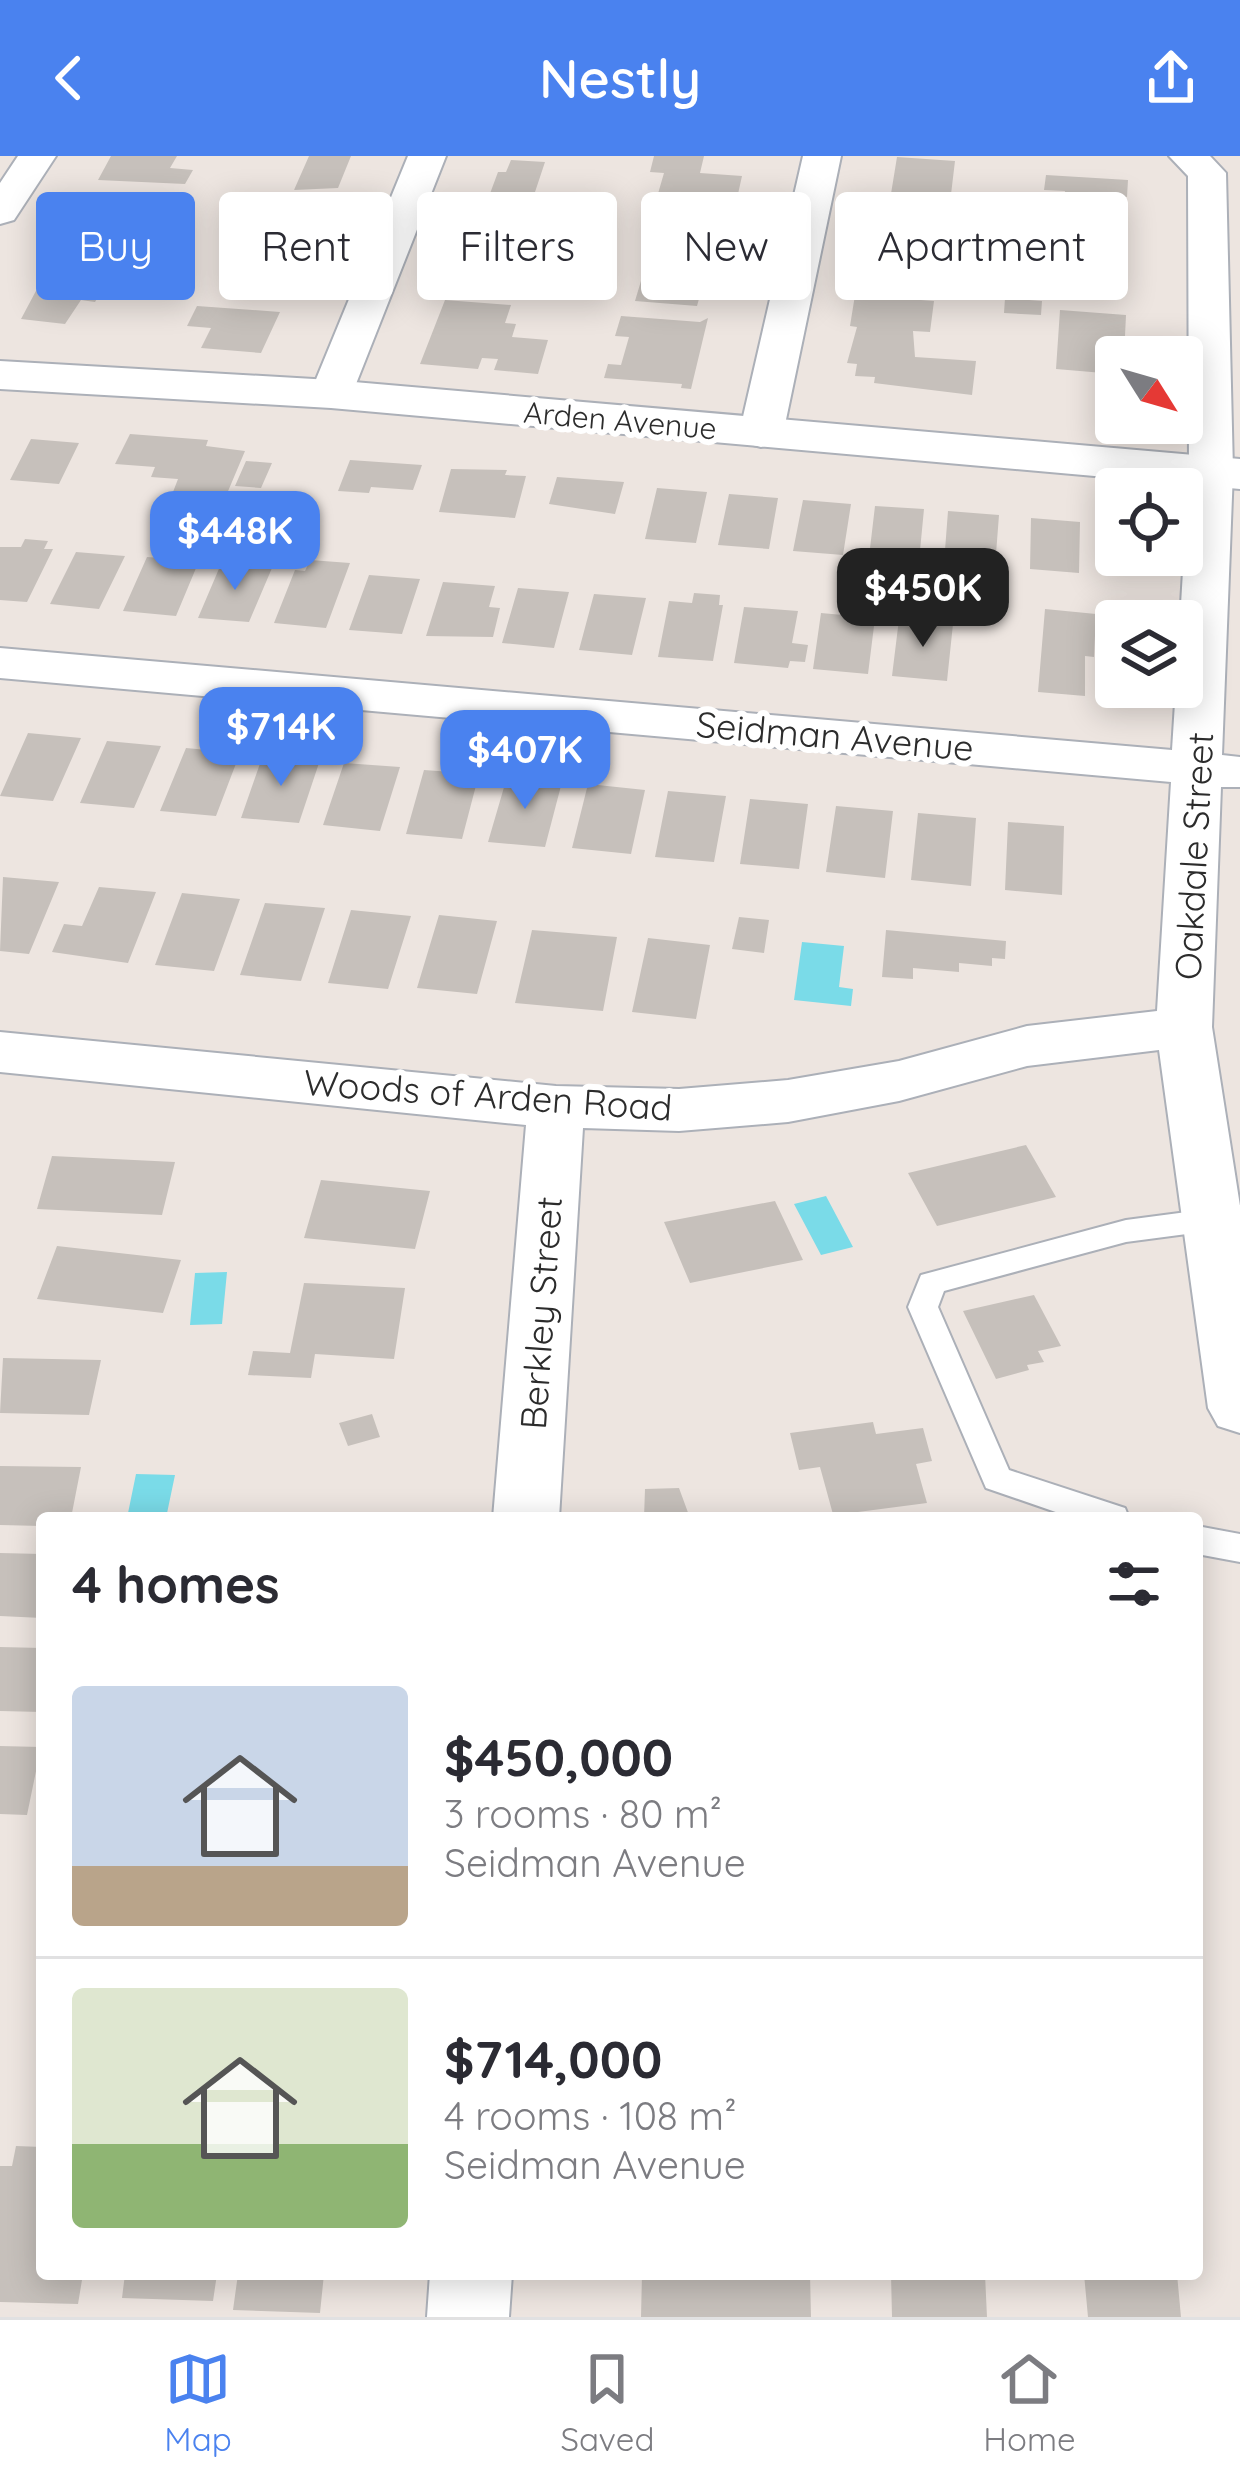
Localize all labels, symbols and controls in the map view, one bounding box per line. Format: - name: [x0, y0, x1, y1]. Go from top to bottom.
- text: Nestly: [539, 44, 701, 112]
- icon: back: [36, 45, 102, 111]
- icon: share: [1138, 45, 1204, 111]
- chip: Buy: [36, 192, 195, 300]
- chip: Rent: [219, 192, 393, 300]
- chip: Filters: [417, 192, 617, 300]
- chip: New: [641, 192, 811, 300]
- chip: Apartment: [835, 192, 1128, 300]
- north arrow: [1095, 336, 1203, 444]
- map controls: [1095, 336, 1203, 708]
- street label: Arden Avenue: [522, 393, 718, 447]
- button: locate: [1095, 468, 1203, 576]
- pin: $448K: [151, 491, 319, 593]
- text: $448K: [177, 505, 293, 554]
- pin: $450K: [839, 548, 1007, 650]
- text: $450K: [864, 562, 982, 611]
- button: layers: [1095, 600, 1203, 708]
- pin: $714K: [197, 687, 365, 789]
- text: $714K: [226, 701, 336, 750]
- street label: Seidman Avenue: [694, 701, 976, 770]
- pin: $407K: [441, 710, 609, 812]
- text: $407K: [467, 724, 583, 773]
- street label: Oakdale Street: [1165, 731, 1222, 981]
- street label: Woods of Arden Road: [302, 1059, 674, 1130]
- street label: Berkley Street: [510, 1195, 571, 1431]
- icon: filters: [1101, 1551, 1167, 1617]
- text: 4 homes: [72, 1552, 280, 1616]
- text: $450,000: [444, 1725, 673, 1789]
- icon: home: [168, 1734, 312, 1878]
- text: 3 rooms · 80 m²: [444, 1789, 722, 1838]
- text: Seidman Avenue: [444, 1838, 746, 1887]
- text: $714,000: [444, 2027, 662, 2091]
- icon: home: [168, 2036, 312, 2180]
- text: 4 rooms · 108 m²: [444, 2091, 737, 2140]
- text: Seidman Avenue: [444, 2140, 746, 2189]
- tab: Map: [164, 2346, 232, 2459]
- tab: Saved: [560, 2346, 654, 2459]
- tab: Home: [983, 2346, 1076, 2459]

